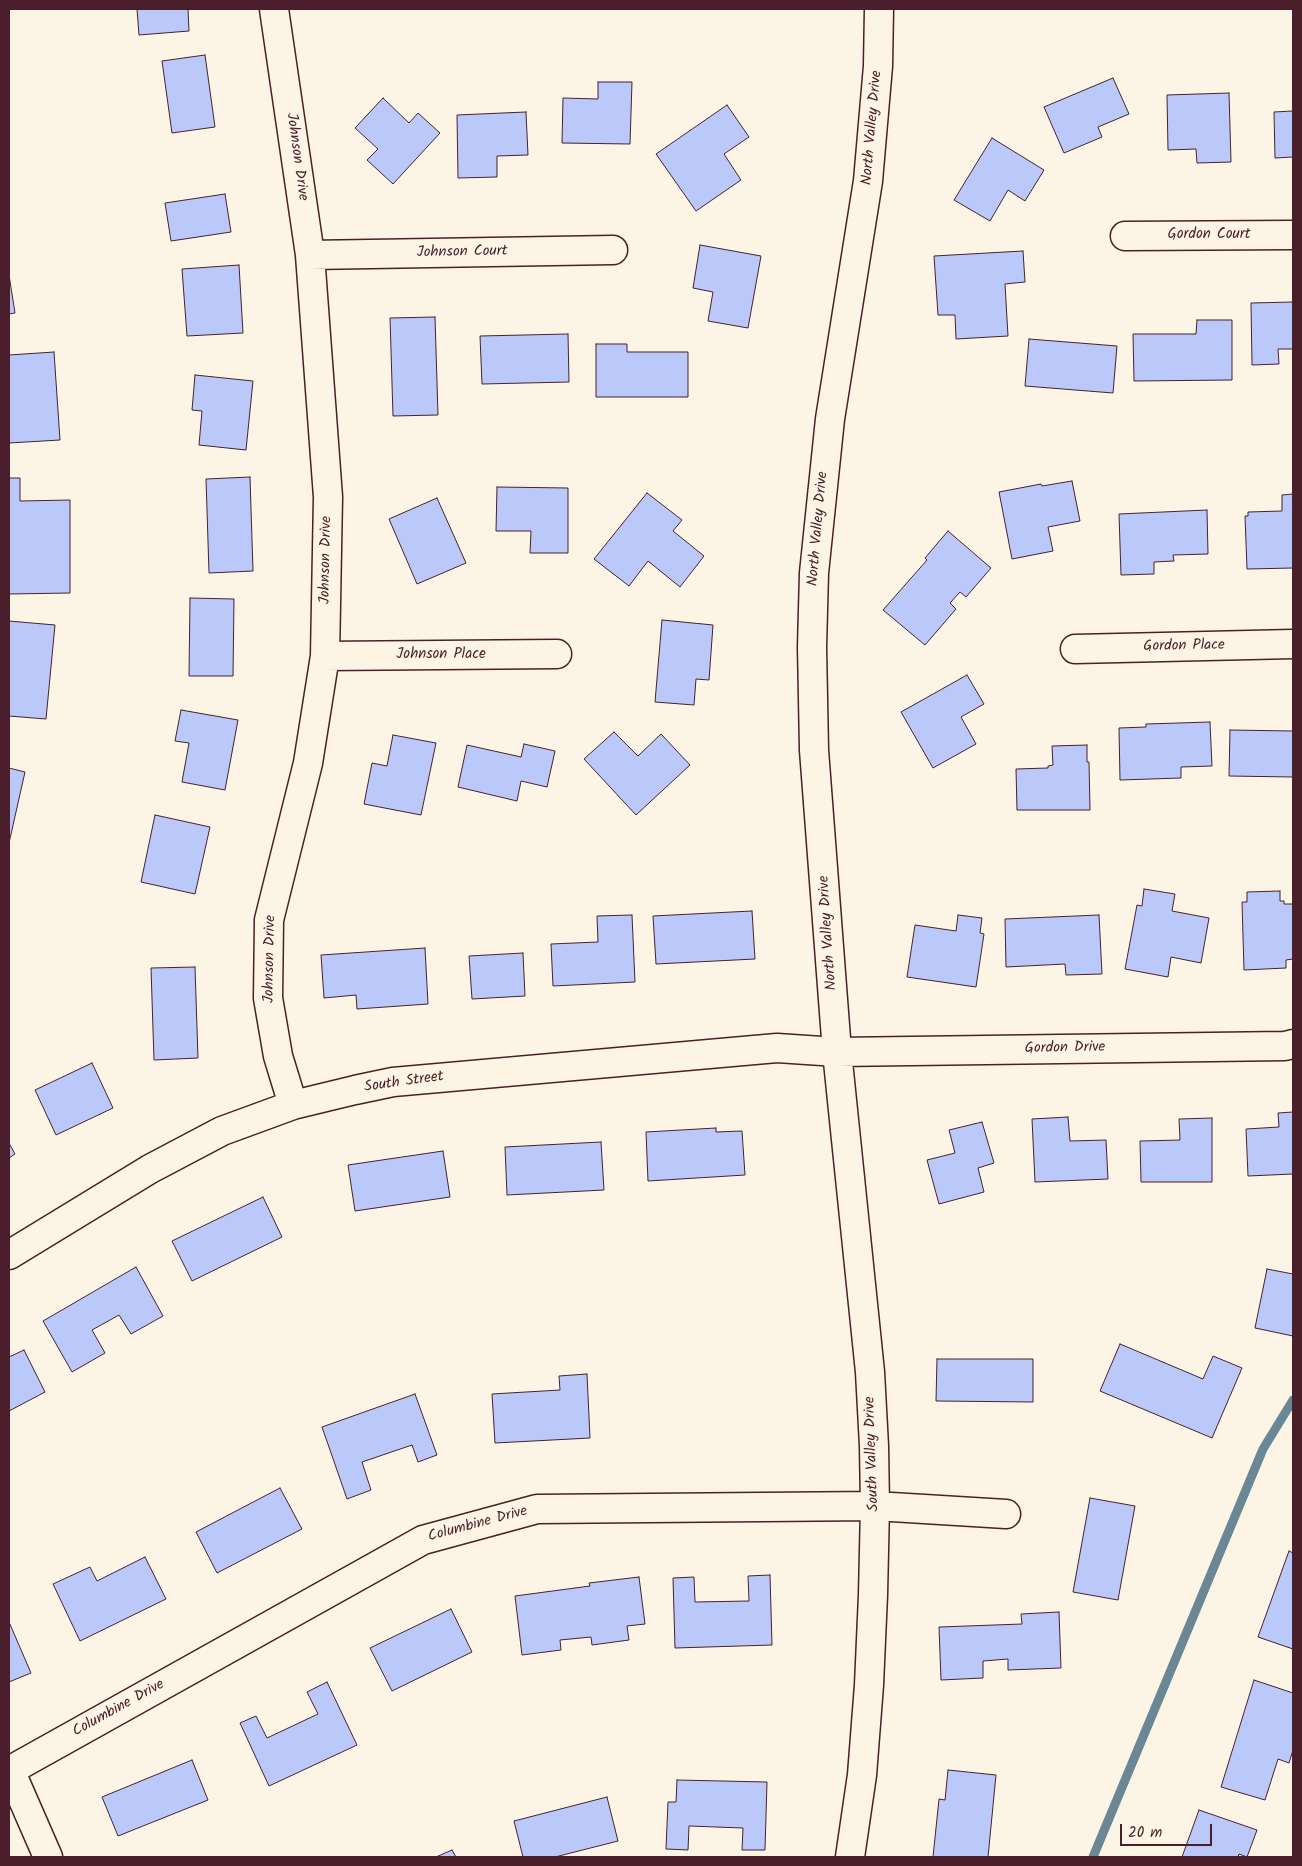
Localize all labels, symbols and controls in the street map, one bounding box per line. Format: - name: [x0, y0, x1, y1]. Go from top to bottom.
- street label: North Valley Drive: [859, 70, 887, 186]
- street label: Johnson Drive: [281, 112, 311, 202]
- street label: Gordon Court: [1168, 226, 1250, 244]
- street label: Johnson Court: [416, 243, 508, 263]
- street label: North Valley Drive: [805, 471, 833, 587]
- street label: Johnson Drive: [317, 516, 337, 604]
- street label: Gordon Place: [1143, 637, 1225, 657]
- street label: Johnson Place: [396, 646, 486, 664]
- street label: North Valley Drive: [816, 875, 842, 991]
- street label: Johnson Drive: [261, 915, 281, 1003]
- street label: Gordon Drive: [1025, 1039, 1105, 1059]
- street label: South Street: [363, 1069, 445, 1097]
- street label: South Valley Drive: [862, 1396, 884, 1512]
- street label: Columbine Drive: [426, 1503, 530, 1547]
- street label: Columbine Drive: [70, 1676, 168, 1742]
- scale bar: [1122, 1814, 1214, 1846]
- text: 20 m: [1128, 1821, 1162, 1845]

